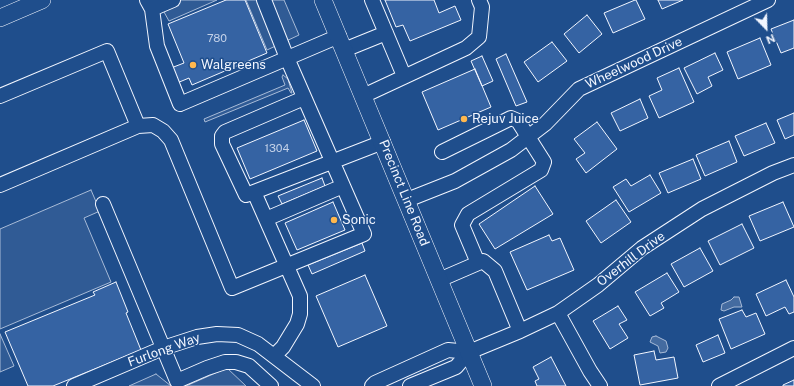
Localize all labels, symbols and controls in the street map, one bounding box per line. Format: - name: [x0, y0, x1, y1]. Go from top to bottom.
- north arrow: [746, 8, 786, 48]
- house number: 780: [207, 32, 227, 46]
- text: N: [764, 32, 777, 46]
- street label: Wheelwood Drive: [583, 34, 685, 92]
- place label: Walgreens: [201, 57, 266, 73]
- marker: Walgreens: [188, 60, 198, 70]
- place label: Rejuv Juice: [472, 111, 539, 127]
- marker: Rejuv Juice: [459, 114, 469, 124]
- street label: Precinct Line Road: [376, 138, 432, 248]
- house number: 1304: [265, 142, 289, 156]
- place label: Sonic: [342, 212, 376, 228]
- marker: Sonic: [329, 215, 339, 225]
- street label: Overhill Drive: [594, 228, 668, 290]
- street label: Furlong Way: [126, 330, 202, 370]

